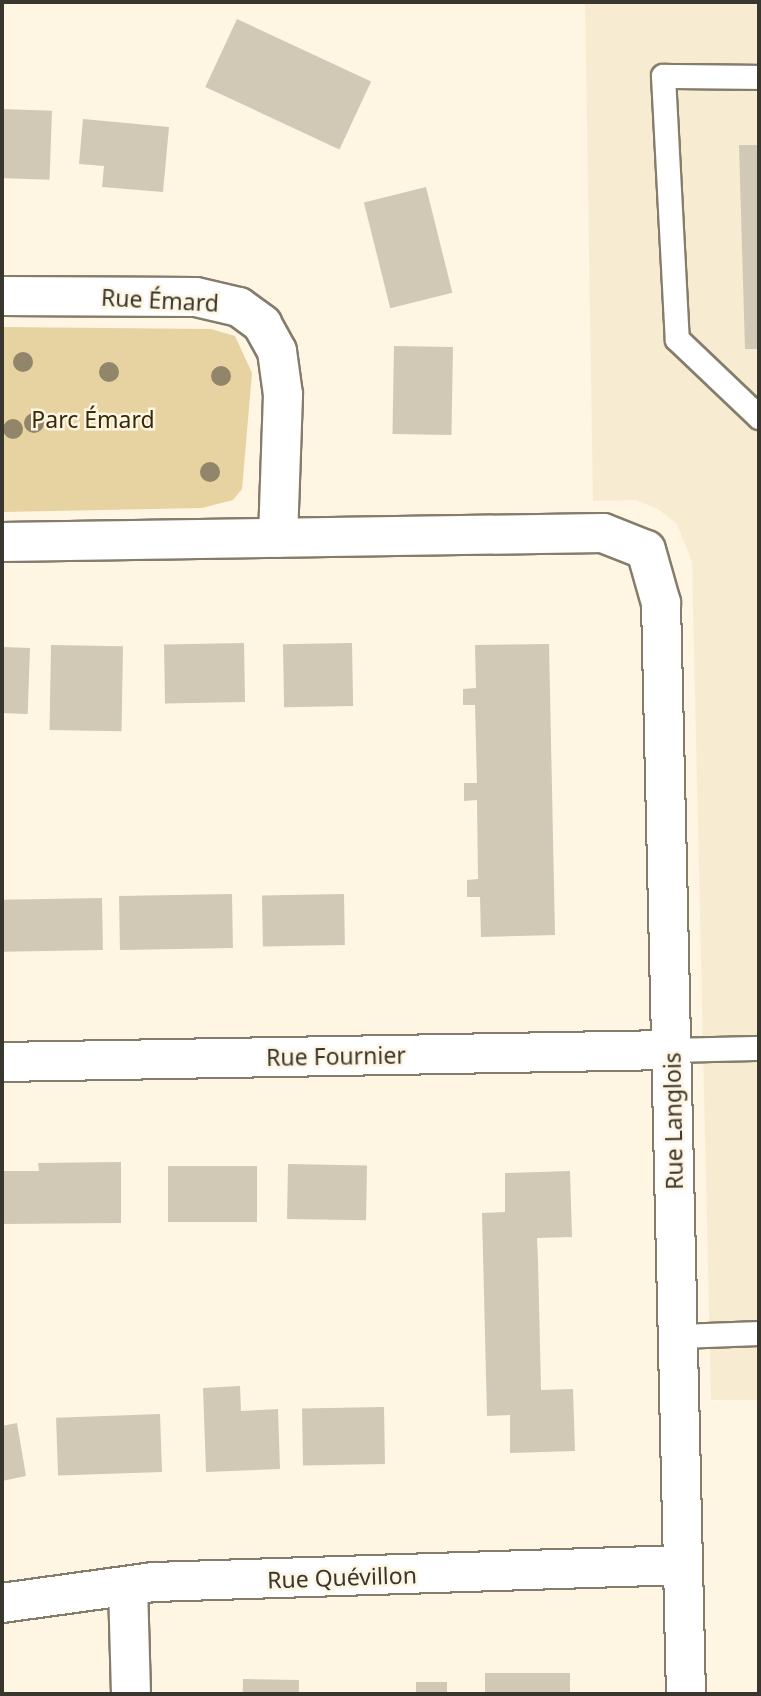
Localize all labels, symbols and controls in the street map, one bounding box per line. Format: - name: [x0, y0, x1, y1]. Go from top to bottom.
- street label: Rue Émard: [100, 283, 220, 317]
- park label: Parc Émard: [31, 405, 155, 433]
- street label: Rue Fournier: [266, 1041, 406, 1071]
- street label: Rue Langlois: [658, 1052, 688, 1190]
- street label: Rue Quévillon: [267, 1561, 417, 1593]

